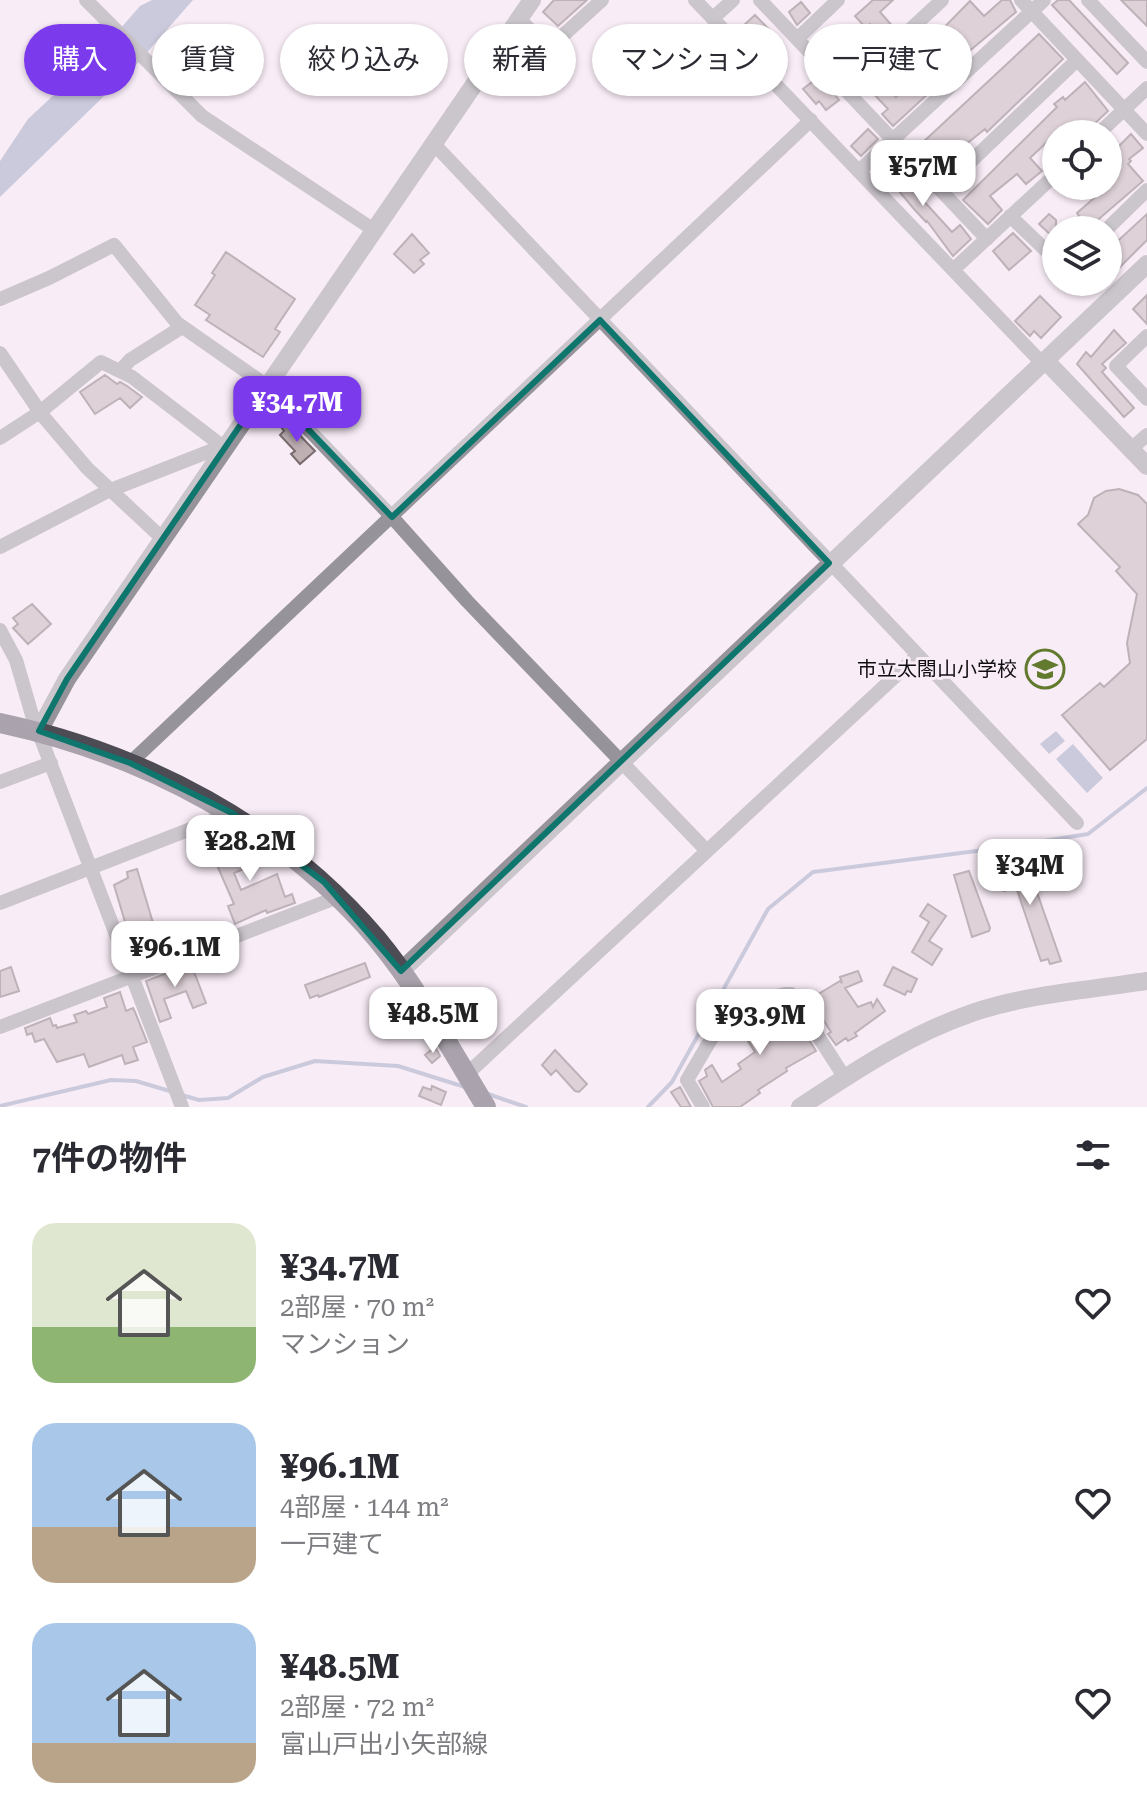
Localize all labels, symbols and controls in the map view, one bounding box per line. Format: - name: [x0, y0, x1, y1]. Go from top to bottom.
- chip: 購入: [24, 24, 136, 96]
- chip: 賃貸: [152, 24, 264, 96]
- chip: 絞り込み: [280, 24, 448, 96]
- chip: 新着: [464, 24, 576, 96]
- chip: マンション: [592, 24, 788, 96]
- chip: 一戸建て: [804, 24, 972, 96]
- map controls: [1042, 120, 1122, 296]
- button: locate: [1042, 120, 1122, 200]
- pin: ¥57M: [876, 140, 970, 208]
- text: ¥57M: [889, 151, 957, 181]
- button: layers: [1042, 216, 1122, 296]
- pin: ¥34.7M: [232, 376, 362, 444]
- text: ¥34.7M: [251, 387, 343, 417]
- school or university icon: 市立太閤山小学校: [1024, 648, 1066, 690]
- place label: 市立太閤山小学校: [857, 657, 1017, 681]
- pin: ¥28.2M: [185, 815, 315, 883]
- text: ¥28.2M: [204, 826, 296, 856]
- pin: ¥34M: [983, 839, 1077, 907]
- text: ¥34M: [996, 850, 1064, 880]
- pin: ¥96.1M: [110, 921, 240, 989]
- text: ¥96.1M: [129, 932, 221, 962]
- pin: ¥48.5M: [368, 987, 498, 1055]
- pin: ¥93.9M: [695, 989, 825, 1057]
- text: ¥48.5M: [387, 998, 479, 1028]
- text: ¥93.9M: [714, 1000, 806, 1030]
- icon: filters: [1071, 1133, 1115, 1177]
- text: 7件の物件: [32, 1138, 187, 1178]
- text: ¥34.7M: [280, 1246, 400, 1286]
- icon: home: [96, 1255, 192, 1351]
- icon: heart: [1071, 1281, 1115, 1325]
- text: 2部屋 · 70 m²: [280, 1292, 434, 1322]
- text: マンション: [280, 1329, 410, 1359]
- text: ¥96.1M: [280, 1446, 400, 1486]
- icon: home: [96, 1455, 192, 1551]
- icon: heart: [1071, 1481, 1115, 1525]
- text: 4部屋 · 144 m²: [280, 1492, 449, 1522]
- text: 一戸建て: [280, 1529, 384, 1559]
- text: ¥48.5M: [280, 1646, 400, 1686]
- icon: home: [96, 1655, 192, 1751]
- icon: heart: [1071, 1681, 1115, 1725]
- text: 2部屋 · 72 m²: [280, 1692, 434, 1722]
- text: 富山戸出小矢部線: [280, 1729, 488, 1759]

